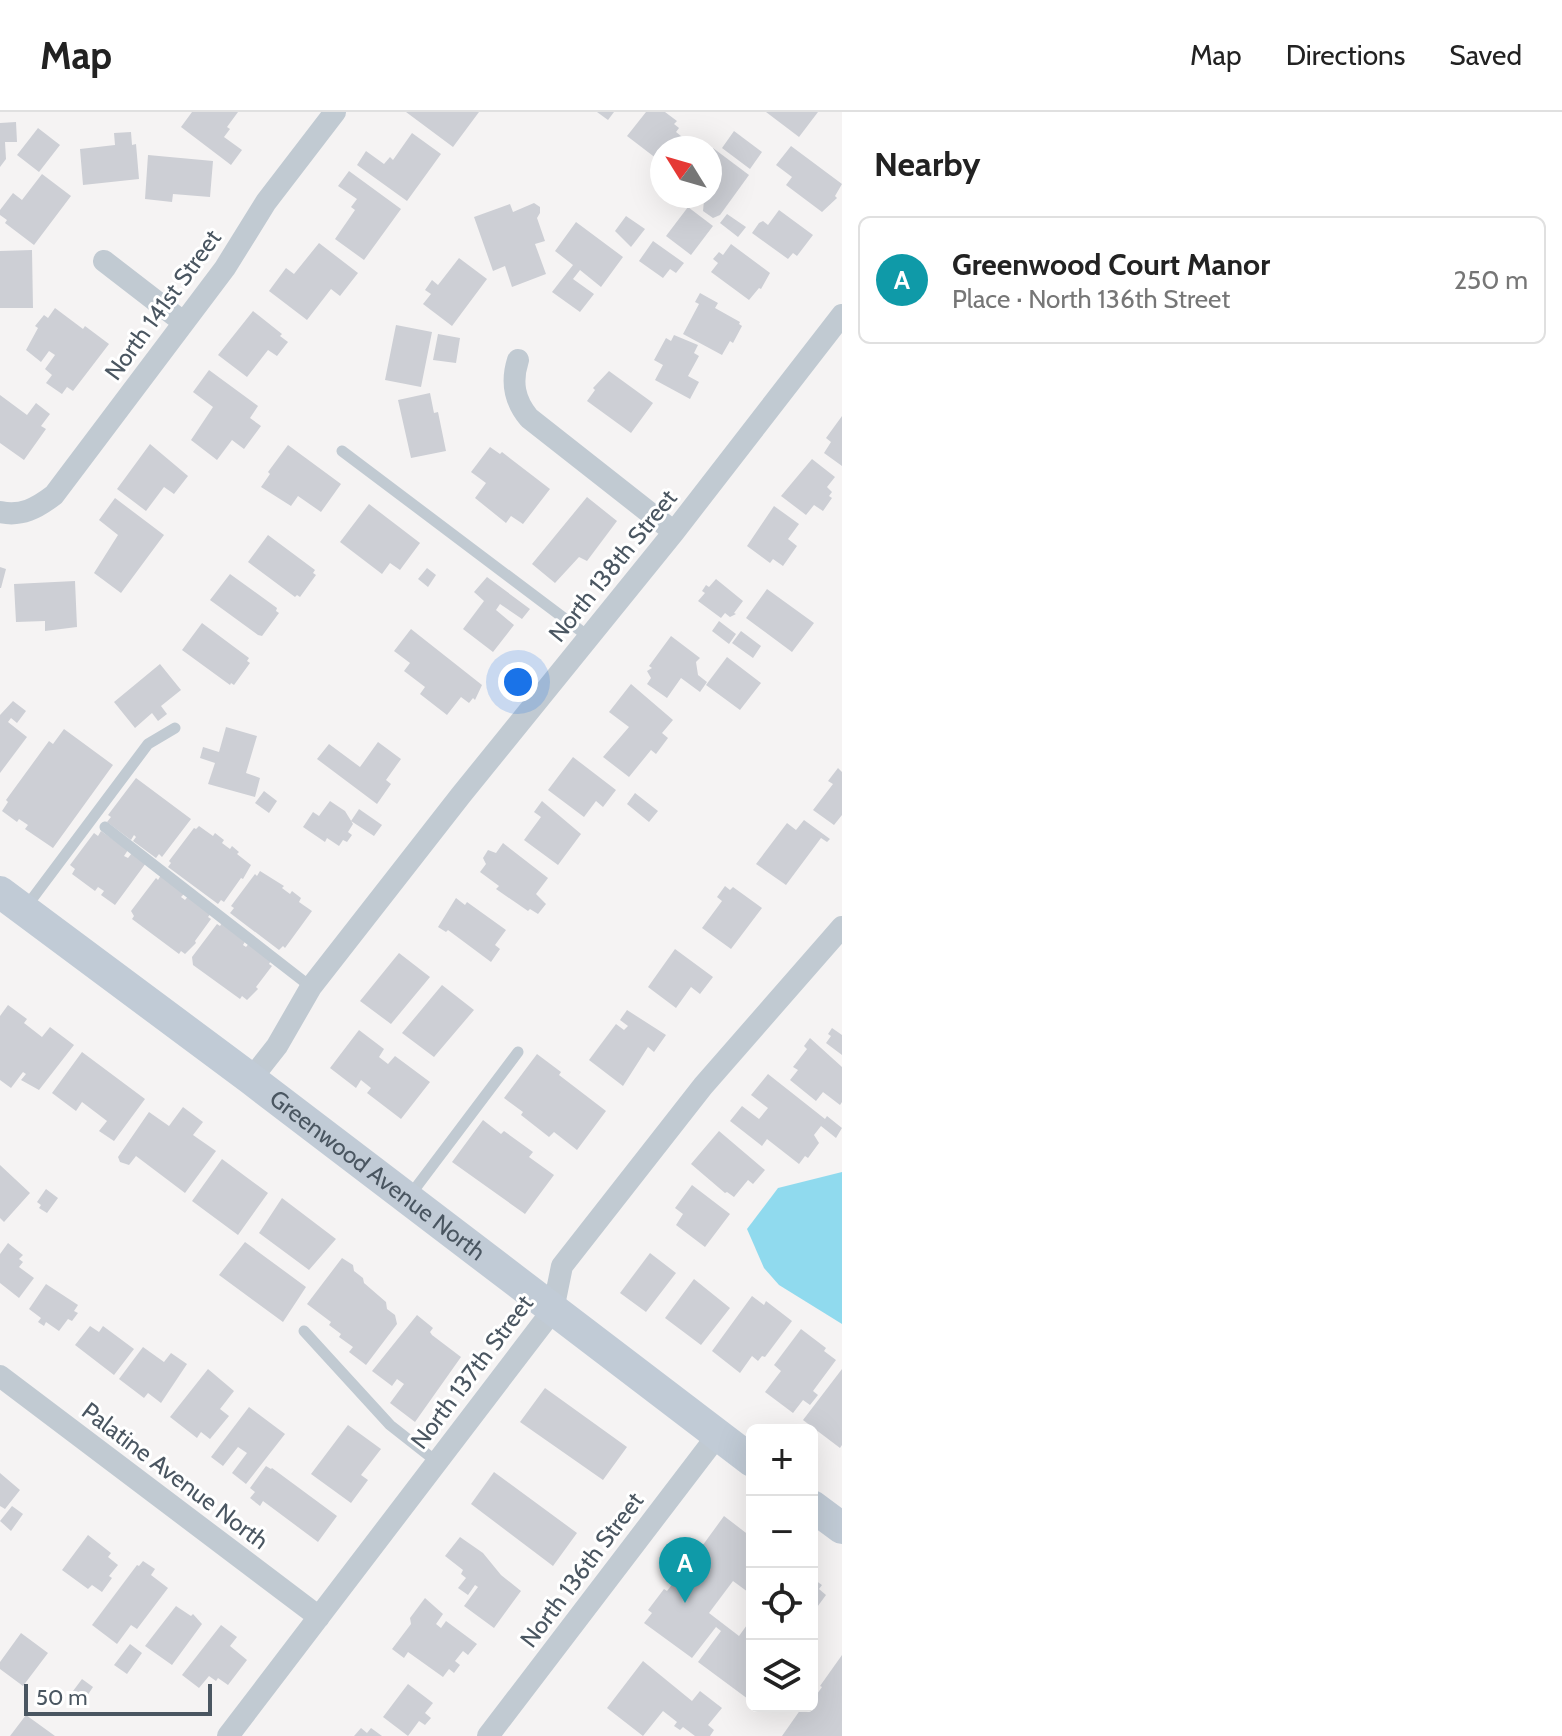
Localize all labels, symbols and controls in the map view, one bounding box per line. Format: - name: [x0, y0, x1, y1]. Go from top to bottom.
- text: Map: [40, 32, 112, 79]
- text: Map: [1190, 38, 1242, 72]
- text: Directions: [1286, 38, 1405, 72]
- text: Saved: [1449, 38, 1522, 72]
- north arrow: [650, 136, 722, 208]
- text: Nearby: [874, 143, 981, 185]
- street label: North 141st Street: [98, 224, 227, 385]
- text: Greenwood Court Manor: [952, 246, 1270, 283]
- text: A: [894, 264, 910, 296]
- text: 250 m: [1454, 264, 1528, 296]
- text: Place · North 136th Street: [952, 283, 1230, 315]
- street label: North 138th Street: [542, 484, 683, 648]
- your location: [498, 662, 538, 702]
- street label: Greenwood Avenue North: [264, 1084, 491, 1266]
- street label: North 137th Street: [404, 1289, 539, 1454]
- street label: Palatine Avenue North: [76, 1396, 274, 1555]
- map controls: [746, 1424, 818, 1712]
- button: +: [746, 1424, 818, 1496]
- street label: North 136th Street: [514, 1487, 649, 1653]
- button: −: [746, 1496, 818, 1568]
- pin: A: [659, 1537, 711, 1603]
- button: locate: [746, 1568, 818, 1640]
- button: layers: [746, 1640, 818, 1712]
- scale bar: [24, 1680, 212, 1716]
- text: 50 m: [36, 1684, 88, 1711]

